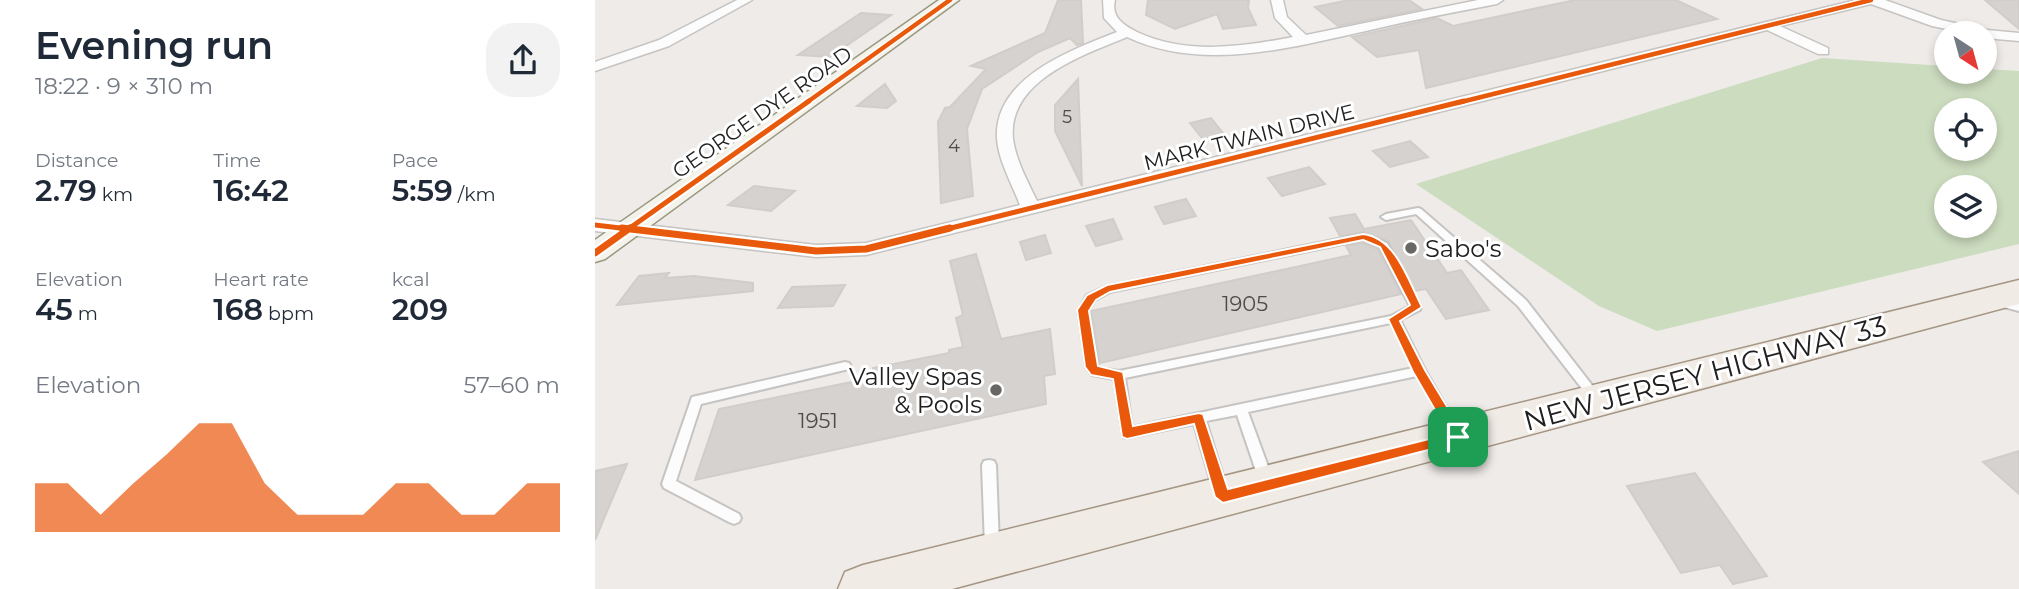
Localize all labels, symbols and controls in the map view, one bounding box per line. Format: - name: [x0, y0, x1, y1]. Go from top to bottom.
- north arrow: [1934, 21, 1997, 84]
- map controls: [1934, 21, 1997, 238]
- text: Evening run: [35, 22, 273, 69]
- button: share: [486, 23, 560, 97]
- street label: GEORGE DYE ROAD: [668, 41, 856, 183]
- text: 18:22 · 9 × 310 m: [35, 72, 213, 100]
- button: locate: [1934, 98, 1997, 161]
- street label: MARK TWAIN DRIVE: [1141, 99, 1357, 175]
- house number: 5: [1062, 106, 1072, 128]
- house number: 4: [948, 135, 960, 157]
- text: Distance: [35, 149, 118, 172]
- text: Time: [213, 149, 261, 172]
- text: Pace: [392, 149, 438, 172]
- text: 2.79: [35, 172, 97, 209]
- text: 16:42: [213, 172, 289, 209]
- text: 5:59: [392, 172, 453, 209]
- button: layers: [1934, 175, 1997, 238]
- text: km: [97, 183, 133, 206]
- text: /km: [453, 183, 496, 206]
- place label: Sabo's: [1425, 234, 1501, 263]
- marker: Sabo's: [1403, 240, 1419, 256]
- text: Elevation: [35, 268, 123, 291]
- text: Heart rate: [213, 268, 309, 291]
- text: kcal: [392, 268, 430, 291]
- text: 45: [35, 291, 73, 328]
- text: 168: [213, 291, 263, 328]
- text: 209: [392, 291, 448, 328]
- house number: 1905: [1222, 291, 1268, 316]
- text: m: [73, 302, 98, 325]
- text: bpm: [263, 302, 314, 325]
- street label: NEW JERSEY HIGHWAY 33: [1520, 308, 1890, 438]
- place label: Valley Spas & Pools: [849, 362, 982, 419]
- text: Elevation: [35, 371, 141, 399]
- text: 57–60 m: [464, 371, 560, 399]
- marker: Valley Spas & Pools: [988, 382, 1004, 398]
- pin: [1428, 407, 1488, 467]
- house number: 1951: [798, 408, 838, 433]
- icon: arrive: [1439, 418, 1477, 456]

